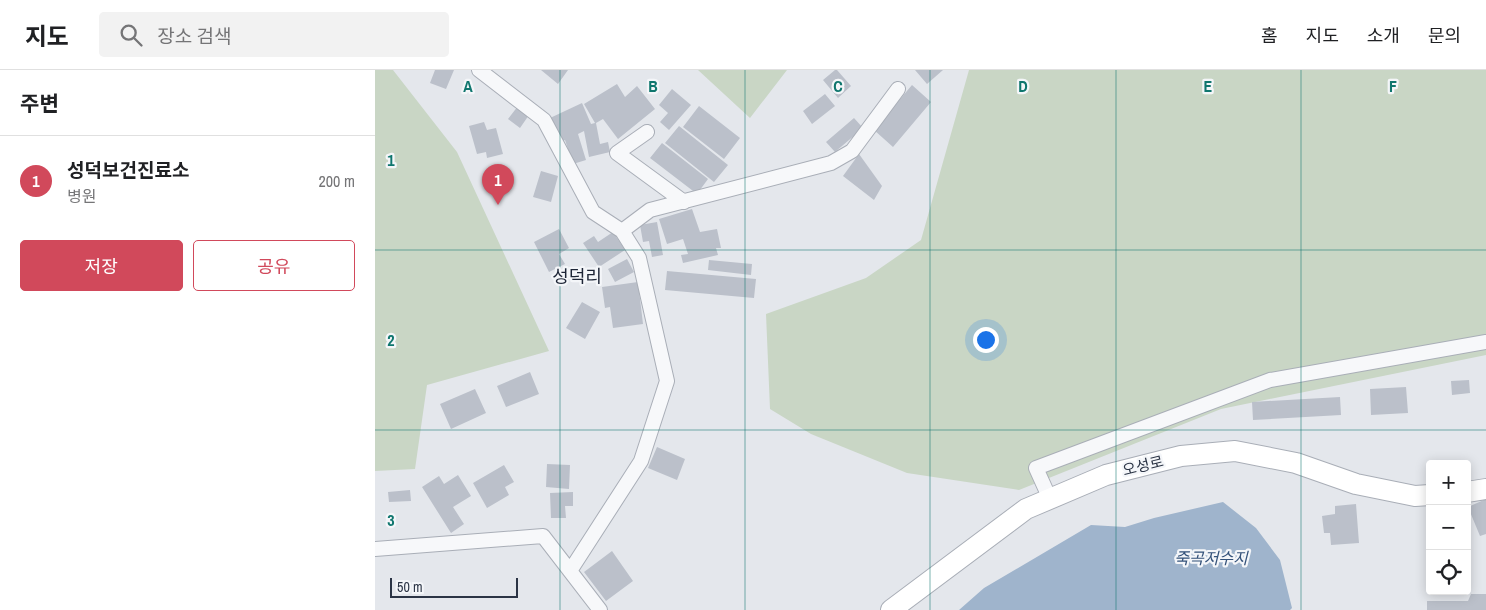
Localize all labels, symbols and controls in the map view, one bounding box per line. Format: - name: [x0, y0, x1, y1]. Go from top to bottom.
- search box: [99, 12, 449, 57]
- text: 지도: [25, 20, 69, 52]
- icon: search: [117, 21, 145, 49]
- text: 장소 검색: [157, 23, 231, 49]
- text: 홈: [1261, 23, 1278, 48]
- text: 지도: [1306, 23, 1339, 48]
- text: 소개: [1367, 23, 1400, 48]
- text: 문의: [1428, 23, 1461, 48]
- text: A: [463, 75, 473, 97]
- text: B: [648, 75, 658, 97]
- text: C: [833, 75, 843, 97]
- text: D: [1018, 75, 1028, 97]
- text: E: [1204, 75, 1213, 97]
- text: F: [1389, 75, 1397, 97]
- text: 주변: [20, 89, 59, 118]
- text: 1: [387, 149, 395, 171]
- text: 성덕보건진료소: [67, 157, 189, 183]
- pin: 1: [482, 164, 514, 205]
- text: 1: [32, 170, 40, 192]
- text: 200 m: [319, 170, 355, 192]
- text: 병원: [67, 185, 96, 207]
- button: 저장: [20, 240, 183, 291]
- button: 공유: [193, 240, 355, 291]
- district label: 성덕리: [552, 264, 602, 289]
- your location: [973, 327, 999, 353]
- text: 2: [387, 329, 395, 351]
- street label: 오성로: [1120, 450, 1166, 481]
- map controls: [1426, 460, 1471, 595]
- button: +: [1426, 460, 1471, 505]
- button: −: [1426, 505, 1471, 550]
- text: 3: [387, 509, 395, 531]
- water label: 죽곡저수지: [1174, 547, 1249, 569]
- button: locate: [1426, 550, 1471, 595]
- scale bar: [390, 575, 517, 598]
- text: 50 m: [397, 578, 423, 596]

